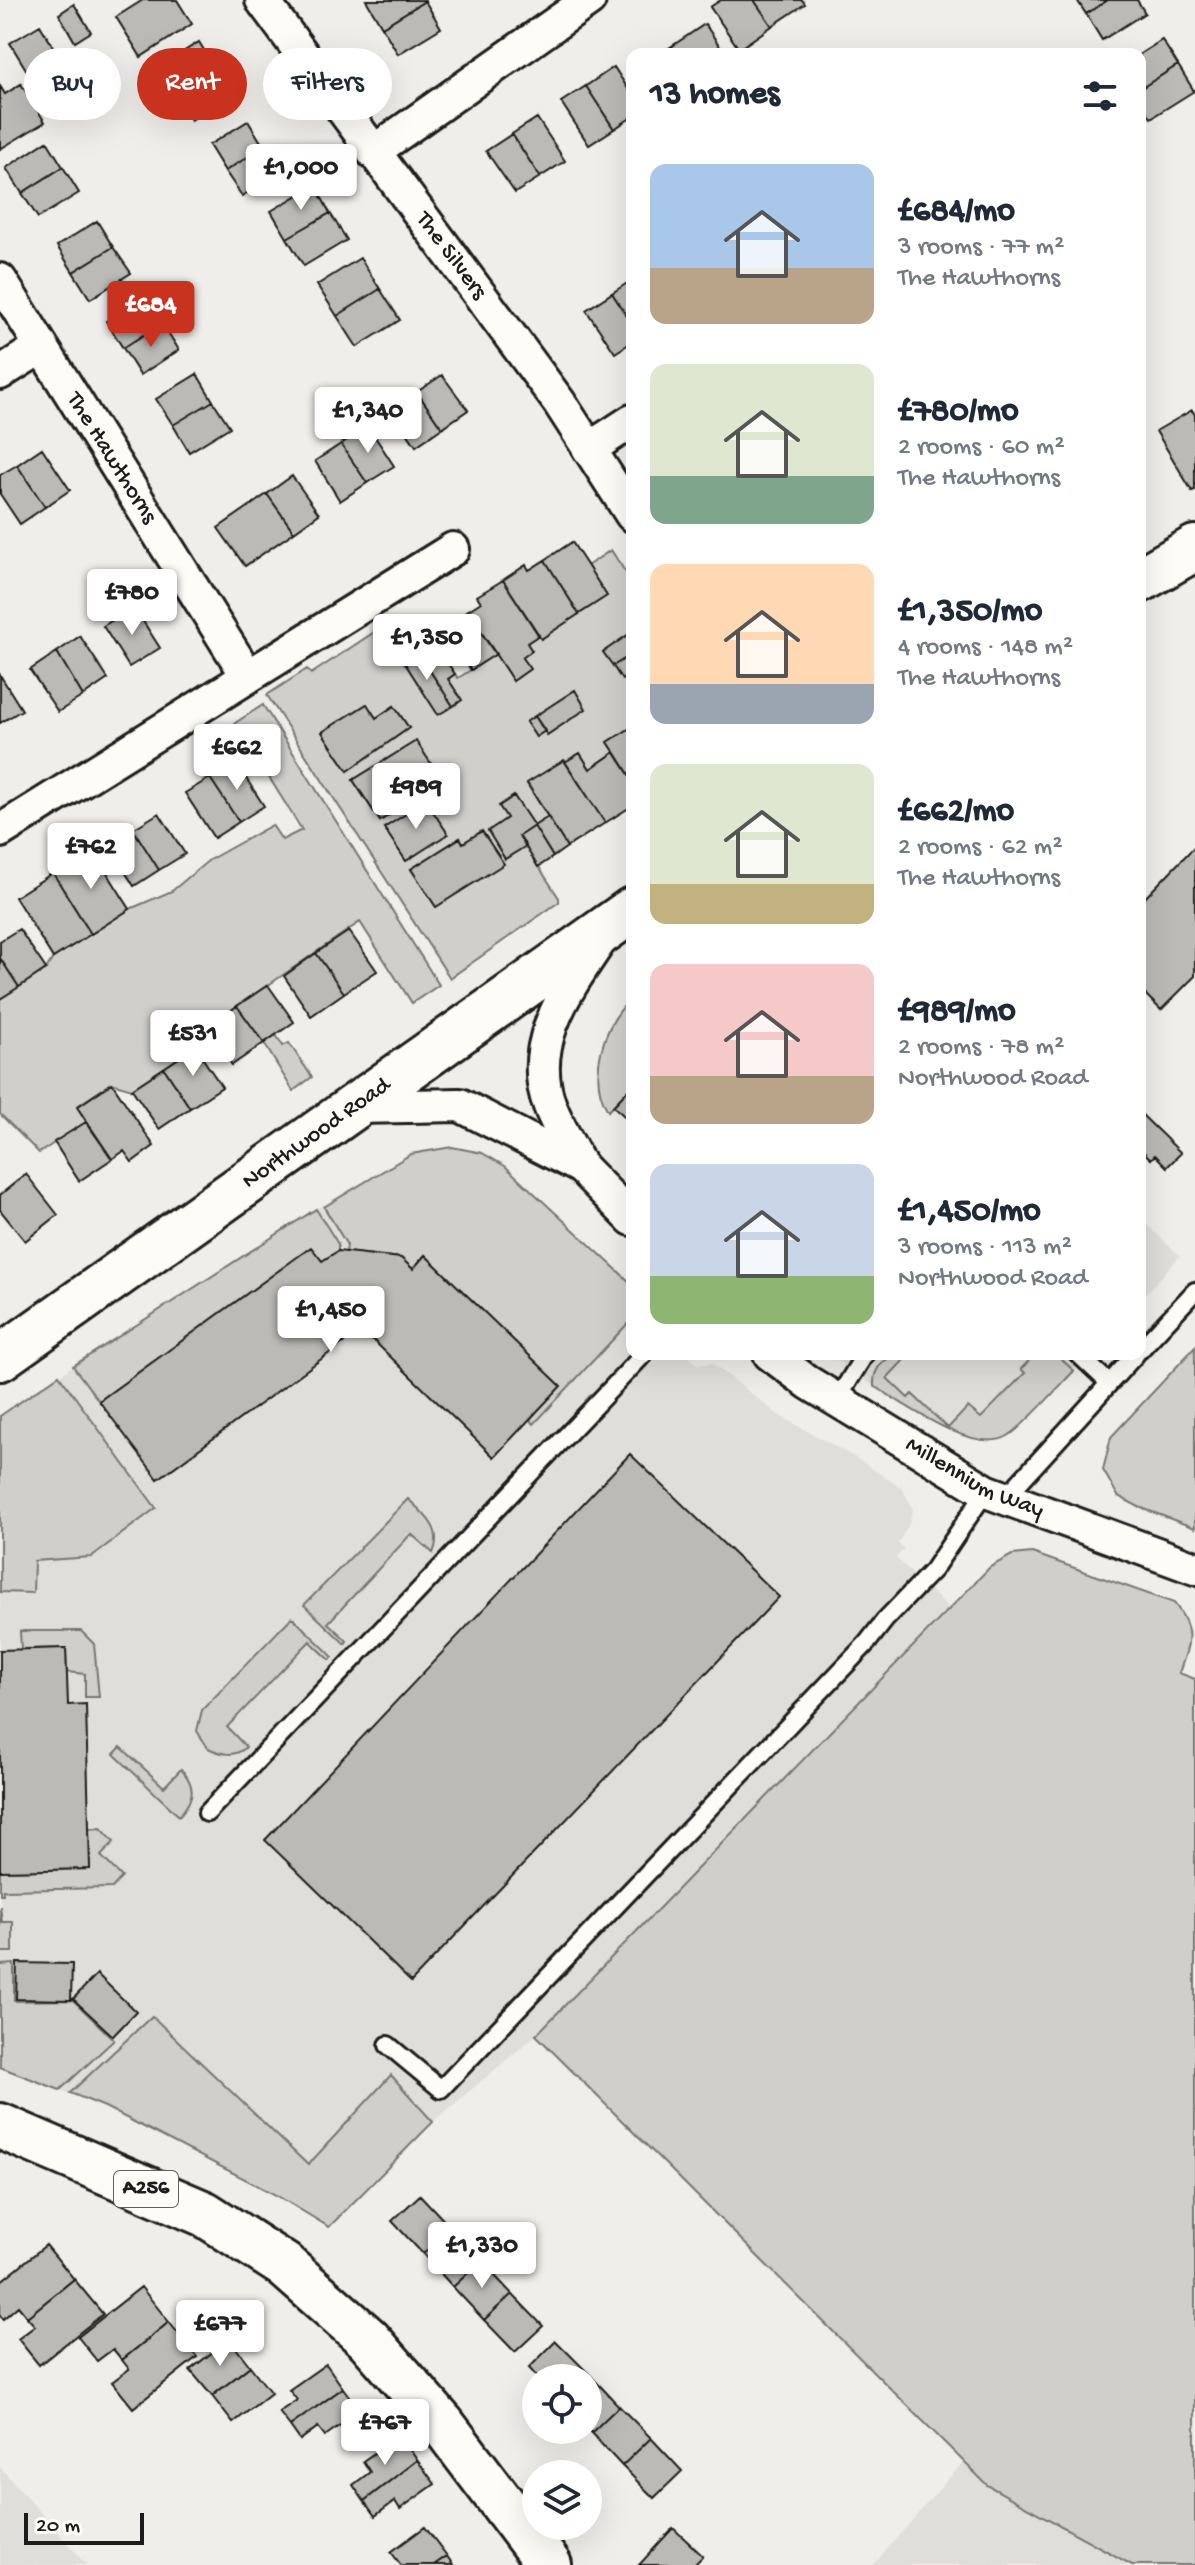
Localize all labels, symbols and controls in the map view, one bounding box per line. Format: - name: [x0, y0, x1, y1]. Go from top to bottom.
- chip: Buy: [24, 48, 121, 120]
- chip: Rent: [137, 48, 247, 120]
- chip: Filters: [263, 48, 392, 120]
- icon: filters: [1078, 74, 1122, 118]
- text: 13 homes: [650, 76, 780, 116]
- pin: £1,000: [236, 144, 366, 212]
- text: £1,000: [264, 154, 338, 185]
- text: £684/mo: [898, 193, 1015, 233]
- icon: home: [714, 196, 810, 292]
- street label: The Silvers: [408, 204, 494, 306]
- text: 3 rooms · 77 m²: [898, 233, 1064, 264]
- text: The Hawthorns: [898, 264, 1060, 295]
- pin: £684: [104, 281, 198, 349]
- text: £684: [125, 291, 177, 322]
- street label: The Hawthorns: [58, 385, 164, 530]
- pin: £1,340: [303, 387, 433, 455]
- text: £780/mo: [898, 393, 1019, 433]
- icon: home: [714, 396, 810, 492]
- text: £1,340: [333, 397, 403, 428]
- text: 2 rooms · 60 m²: [898, 433, 1064, 464]
- text: The Hawthorns: [898, 464, 1060, 495]
- pin: £780: [85, 569, 179, 637]
- text: £780: [105, 579, 159, 610]
- text: £1,350/mo: [898, 593, 1042, 633]
- icon: home: [714, 596, 810, 692]
- pin: £1,350: [362, 614, 492, 682]
- text: £1,350: [391, 624, 463, 655]
- text: 4 rooms · 148 m²: [898, 633, 1073, 664]
- text: The Hawthorns: [898, 664, 1060, 695]
- pin: £662: [190, 724, 284, 792]
- text: £662: [212, 734, 262, 765]
- pin: £989: [369, 763, 463, 831]
- text: £989: [390, 773, 442, 804]
- text: £662/mo: [898, 793, 1014, 833]
- icon: home: [714, 796, 810, 892]
- pin: £762: [44, 823, 138, 891]
- text: £762: [66, 833, 116, 864]
- text: 2 rooms · 62 m²: [898, 833, 1062, 864]
- text: The Hawthorns: [898, 864, 1060, 895]
- text: £989/mo: [898, 993, 1016, 1033]
- icon: home: [714, 996, 810, 1092]
- pin: £531: [146, 1010, 240, 1078]
- text: £531: [168, 1020, 218, 1051]
- text: 2 rooms · 78 m²: [898, 1033, 1064, 1064]
- text: Northwood Road: [898, 1064, 1088, 1095]
- street label: Northwood Road: [237, 1070, 398, 1196]
- text: £1,450/mo: [898, 1193, 1041, 1233]
- icon: home: [714, 1196, 810, 1292]
- text: 3 rooms · 113 m²: [898, 1233, 1072, 1264]
- text: Northwood Road: [898, 1264, 1088, 1295]
- pin: £1,450: [266, 1286, 396, 1354]
- text: £1,450: [296, 1296, 366, 1327]
- street label: Millennium Way: [900, 1431, 1048, 1526]
- road number: A256: [114, 2171, 178, 2207]
- pin: £1,330: [417, 2222, 547, 2290]
- text: £1,330: [446, 2232, 518, 2263]
- pin: £677: [173, 2300, 267, 2368]
- text: £677: [194, 2310, 246, 2341]
- map controls: [522, 2364, 602, 2540]
- button: locate: [522, 2364, 602, 2444]
- pin: £767: [338, 2399, 432, 2467]
- text: £767: [359, 2409, 411, 2440]
- button: layers: [522, 2460, 602, 2540]
- scale bar: [24, 2509, 144, 2545]
- text: 20 m: [36, 2514, 80, 2540]

